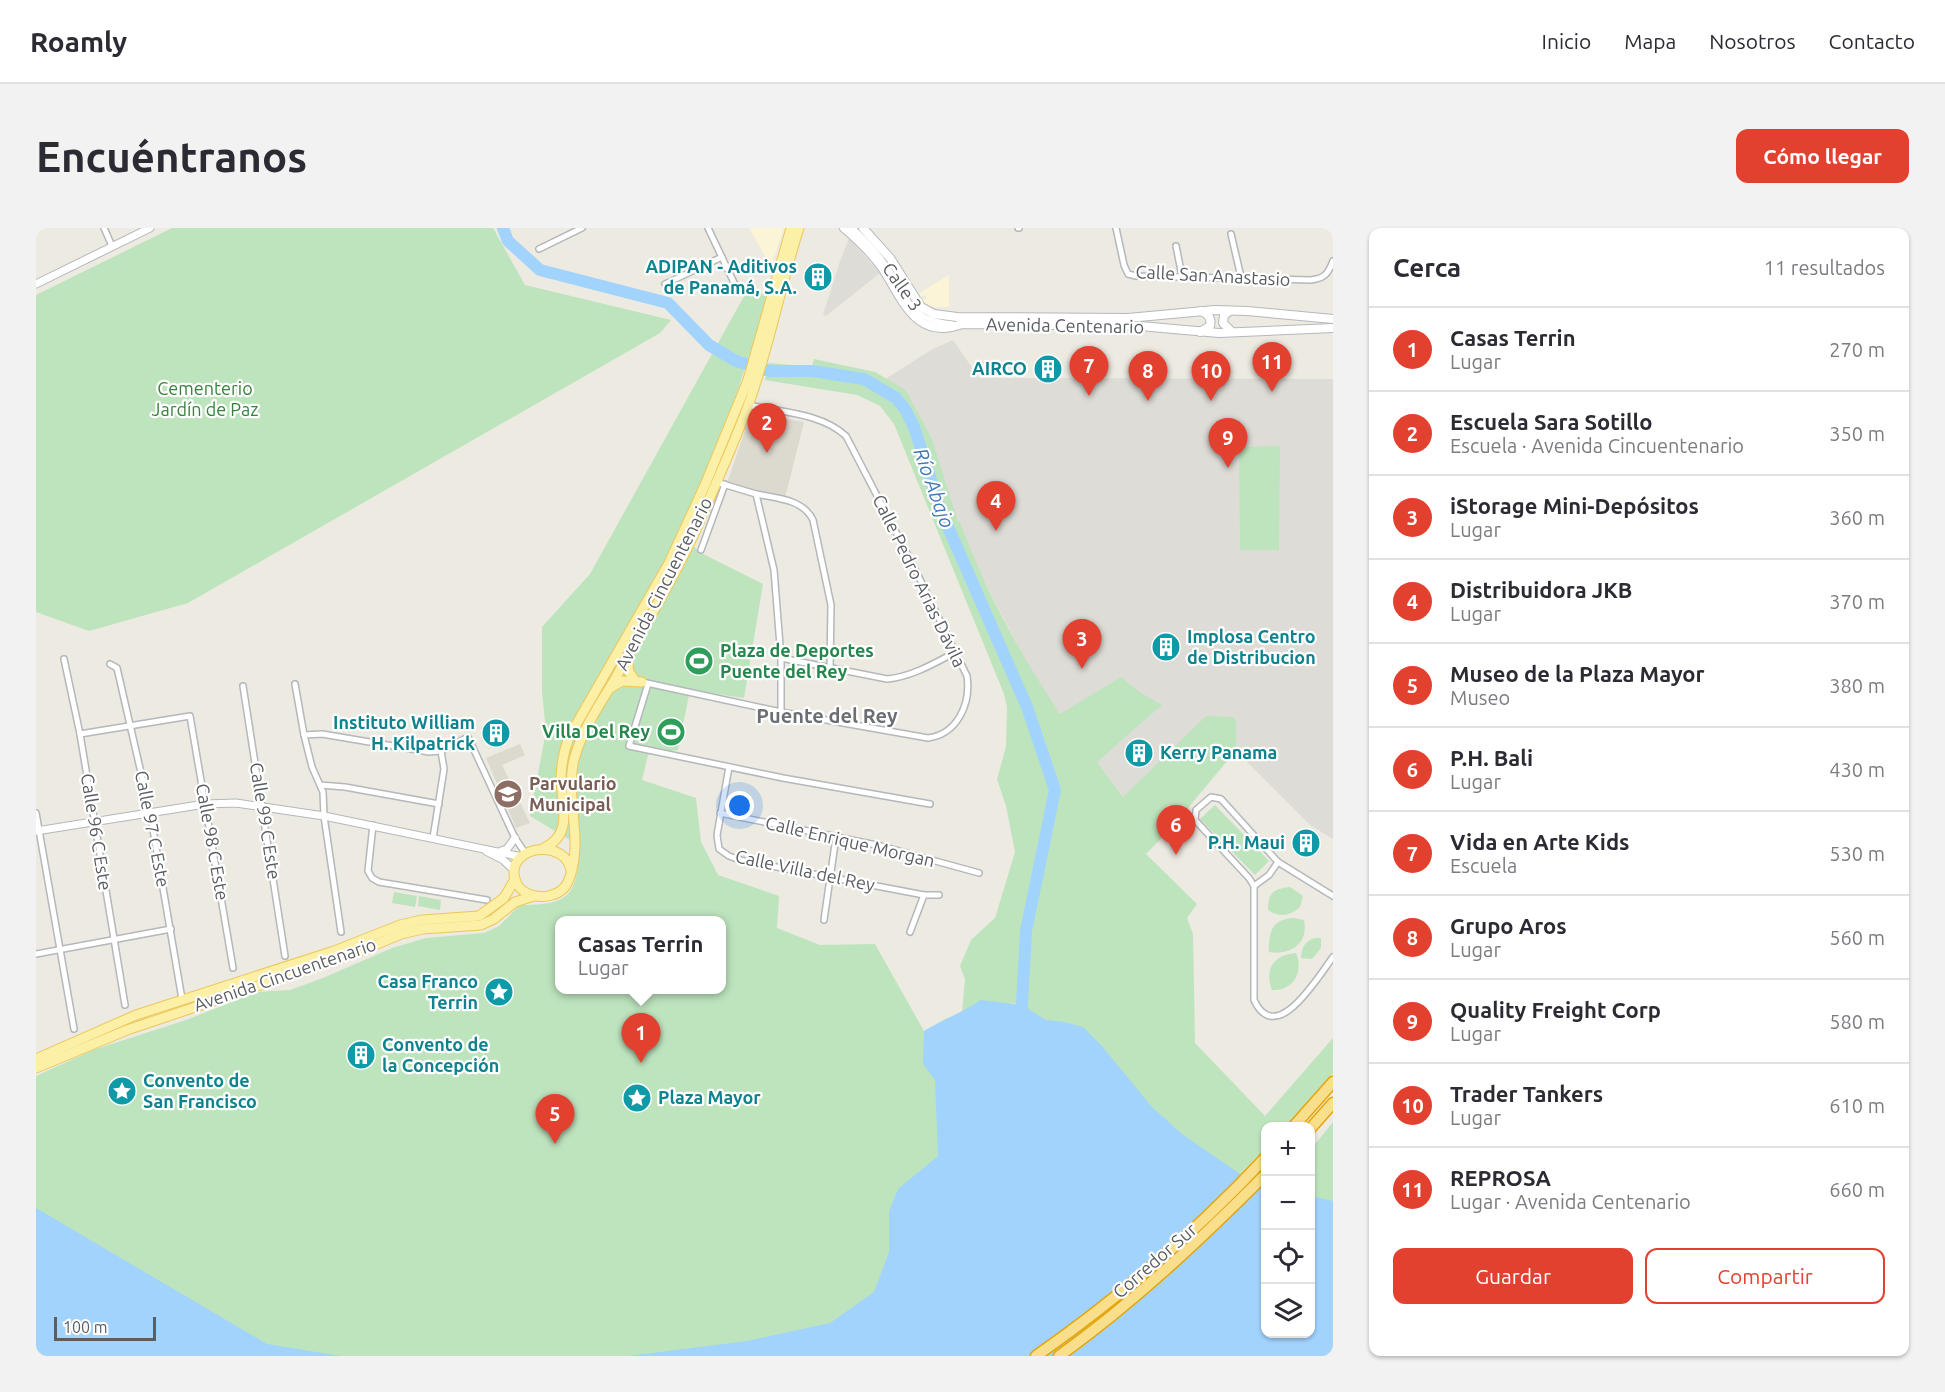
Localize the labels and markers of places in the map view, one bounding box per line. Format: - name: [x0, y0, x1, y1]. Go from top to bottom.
- place label: ADIPAN - Aditivos de Panamá, S.A.: [645, 256, 797, 297]
- building icon: ADIPAN - Aditivos de Panamá, S.A.: [802, 261, 834, 293]
- pin: 11: [1252, 342, 1292, 392]
- pin: 7: [1070, 346, 1108, 396]
- pin: 8: [1128, 352, 1168, 401]
- pin: 10: [1192, 352, 1230, 401]
- building icon: AIRCO: [1032, 353, 1064, 385]
- place label: AIRCO: [972, 358, 1027, 378]
- pin: 2: [748, 404, 786, 453]
- pin: 9: [1208, 418, 1248, 468]
- pin: 4: [976, 482, 1016, 531]
- pin: 3: [1062, 620, 1102, 669]
- place label: Implosa Centro de Distribucion: [1187, 626, 1316, 667]
- building icon: Implosa Centro de Distribucion: [1150, 631, 1182, 663]
- place label: Plaza de Deportes Puente del Rey: [720, 640, 874, 681]
- sports icon: Plaza de Deportes Puente del Rey: [683, 645, 715, 677]
- place label: Instituto William H. Kilpatrick: [333, 712, 475, 753]
- sports icon: Villa Del Rey: [655, 716, 687, 748]
- building icon: Instituto William H. Kilpatrick: [480, 717, 512, 749]
- place label: Villa Del Rey: [542, 721, 650, 741]
- building icon: Kerry Panama: [1123, 737, 1155, 769]
- place label: Kerry Panama: [1160, 742, 1277, 762]
- place label: Parvulario Municipal: [529, 773, 617, 814]
- school or university icon: Parvulario Municipal: [492, 778, 524, 810]
- pin: 6: [1156, 806, 1196, 855]
- building icon: P.H. Maui: [1290, 827, 1322, 859]
- place label: P.H. Maui: [1208, 832, 1285, 852]
- place label: Casa Franco Terrin: [377, 971, 478, 1012]
- place icon: Casa Franco Terrin: [483, 976, 515, 1008]
- pin: 1: [622, 1014, 660, 1063]
- place label: Convento de la Concepción: [382, 1034, 499, 1075]
- building icon: Convento de la Concepción: [345, 1039, 377, 1071]
- place label: Convento de San Francisco: [143, 1070, 257, 1111]
- place icon: Convento de San Francisco: [106, 1075, 138, 1107]
- place icon: Plaza Mayor: [621, 1082, 653, 1114]
- place label: Plaza Mayor: [658, 1087, 761, 1107]
- pin: 5: [536, 1094, 574, 1144]

